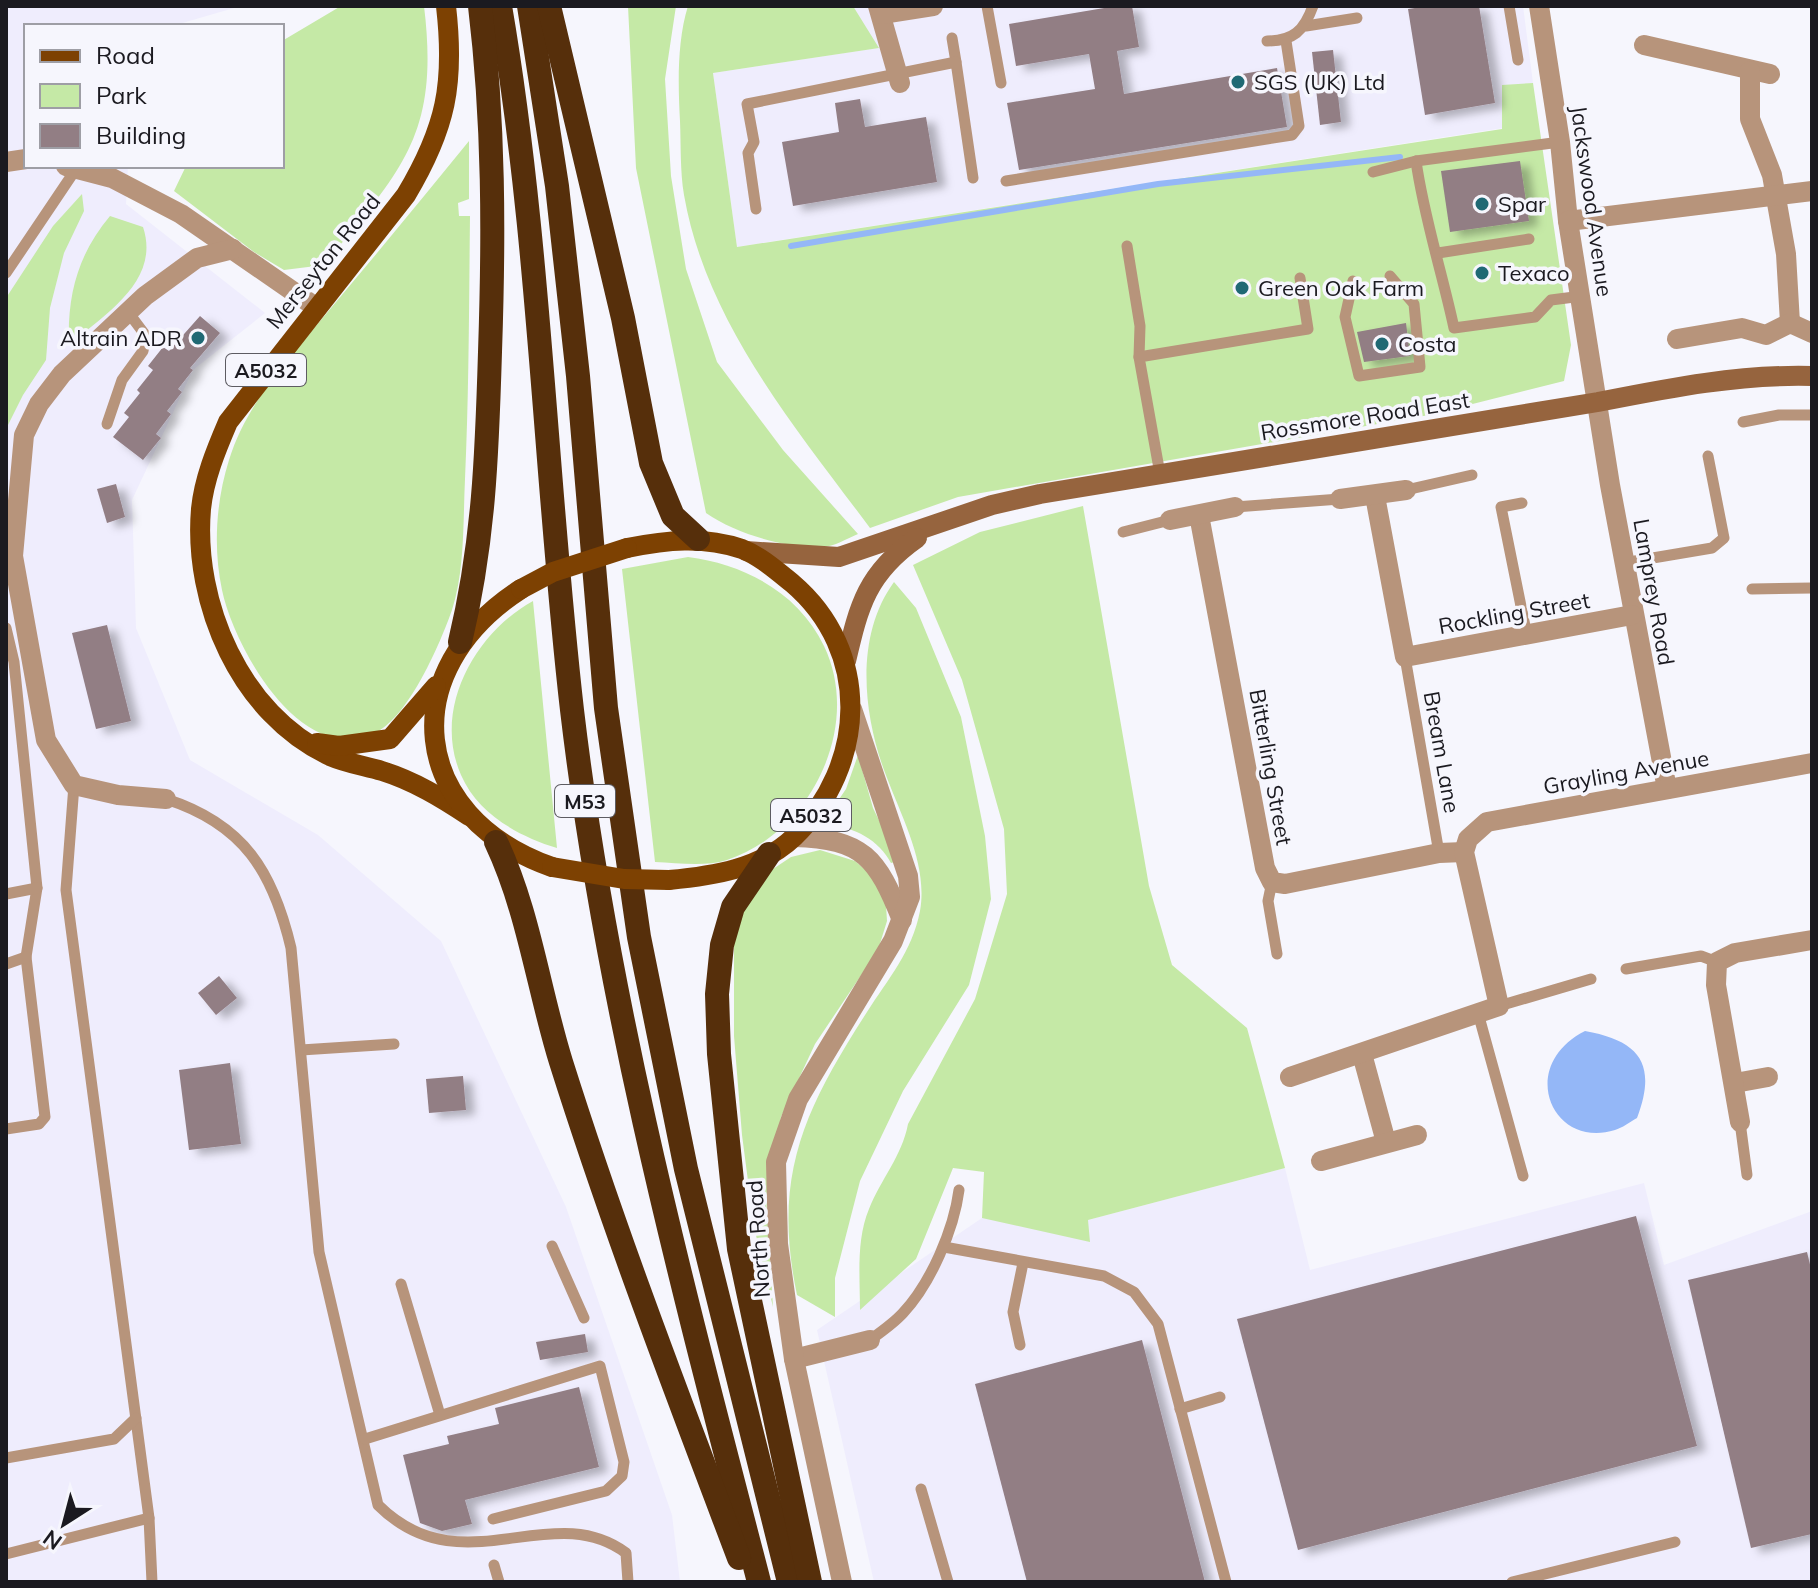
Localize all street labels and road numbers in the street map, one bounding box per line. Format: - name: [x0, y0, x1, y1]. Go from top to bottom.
- street label: Jackswood Avenue: [1565, 104, 1619, 298]
- street label: Merseyton Road: [260, 188, 386, 334]
- road number: A5032: [226, 354, 306, 386]
- street label: Rossmore Road East: [1259, 386, 1472, 446]
- street label: Lamprey Road: [1627, 516, 1681, 668]
- street label: Rockling Street: [1436, 586, 1592, 640]
- street label: Bitterling Street: [1243, 687, 1299, 848]
- street label: Bream Lane: [1418, 689, 1466, 815]
- street label: Grayling Avenue: [1541, 744, 1711, 800]
- road number: M53: [555, 785, 615, 817]
- road number: A5032: [771, 799, 851, 831]
- street label: North Road: [740, 1179, 776, 1299]

